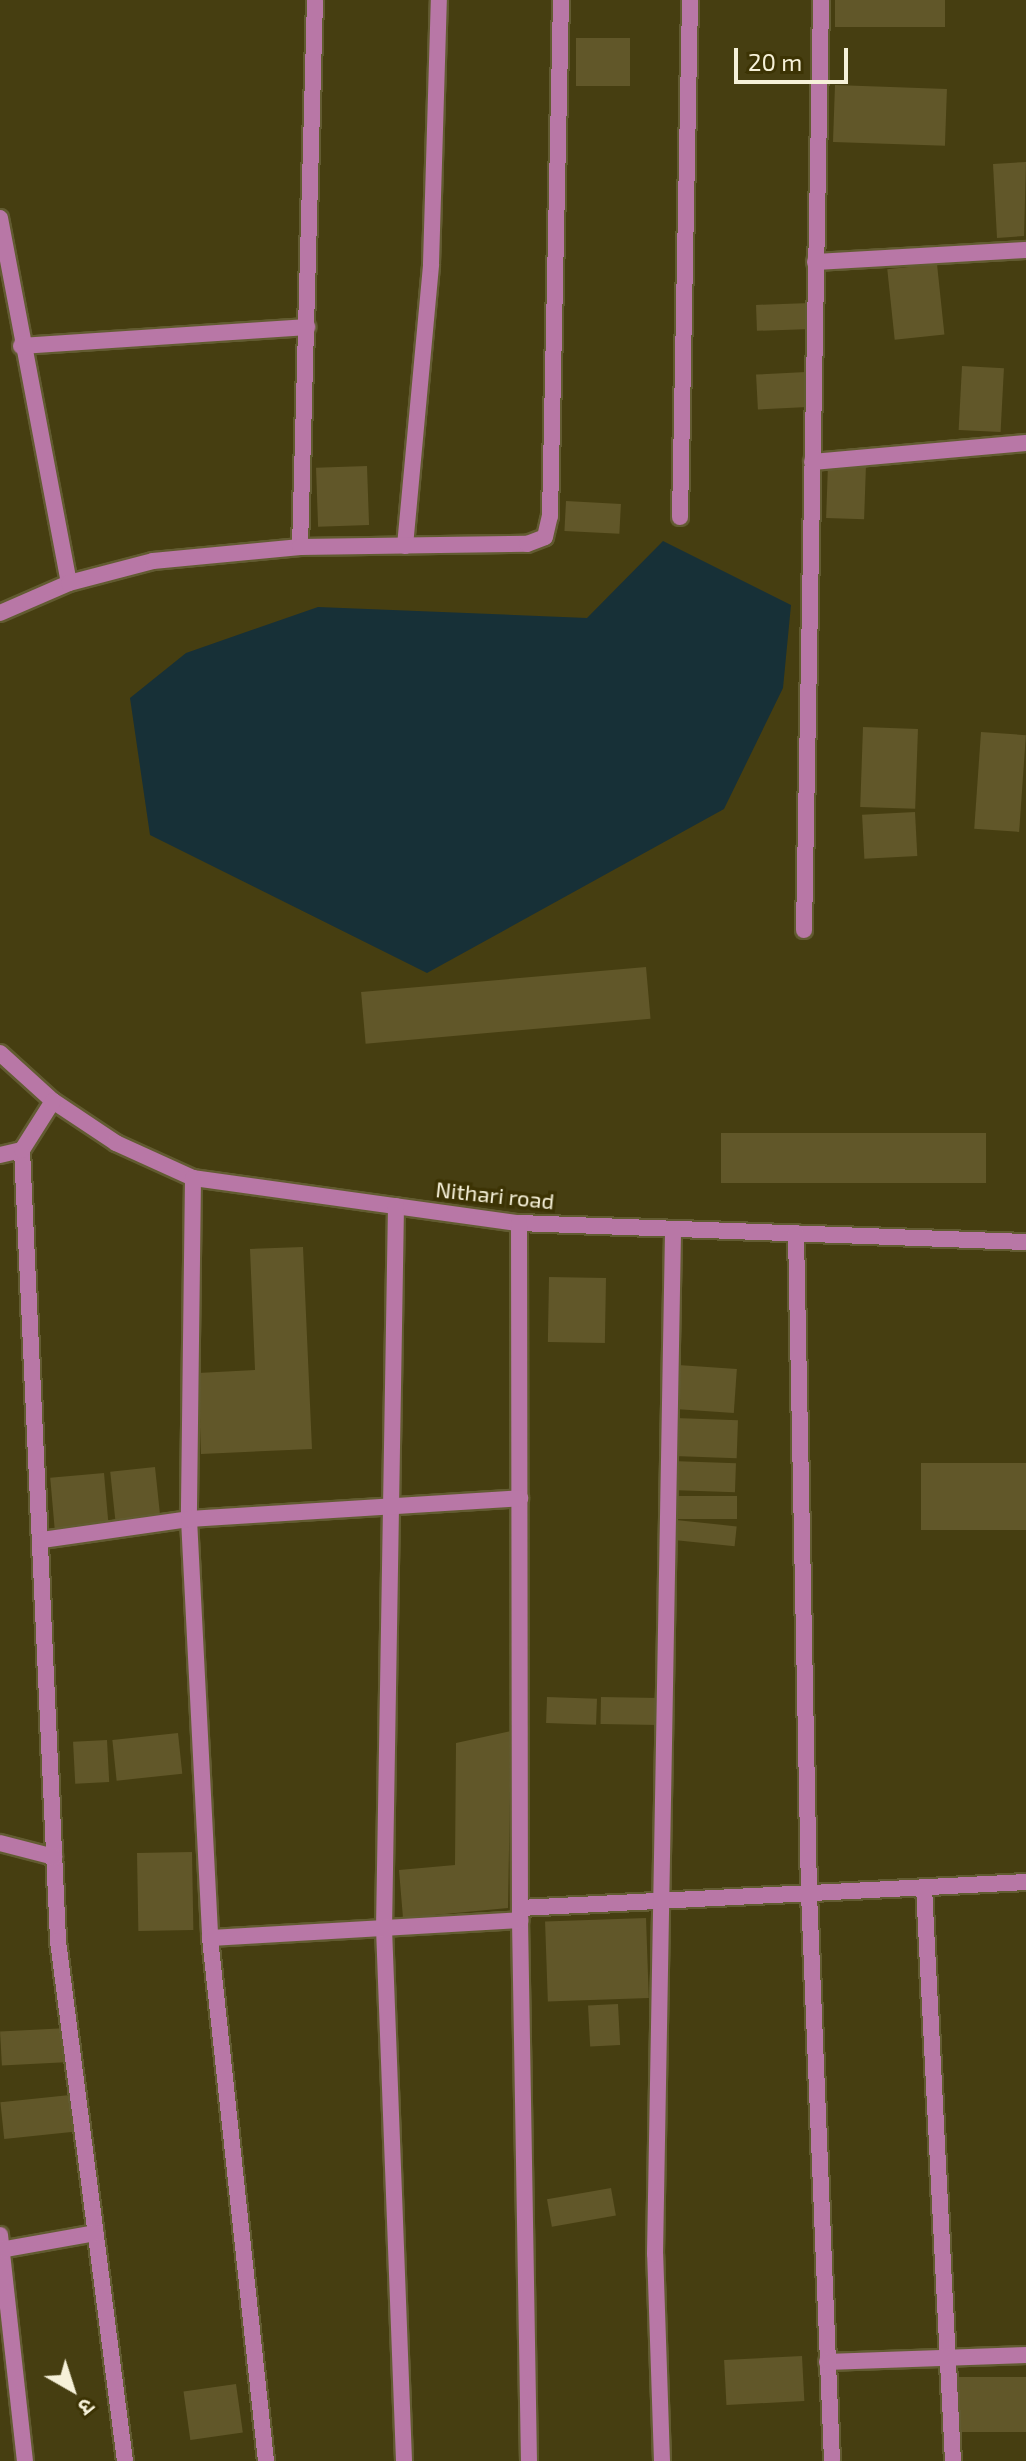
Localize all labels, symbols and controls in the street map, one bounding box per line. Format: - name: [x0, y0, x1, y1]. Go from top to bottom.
- scale bar: [738, 32, 852, 82]
- text: 20 m: [748, 47, 802, 76]
- street label: Nithari road: [434, 1176, 556, 1214]
- north arrow: [32, 2349, 112, 2429]
- text: उ: [74, 2393, 100, 2422]

